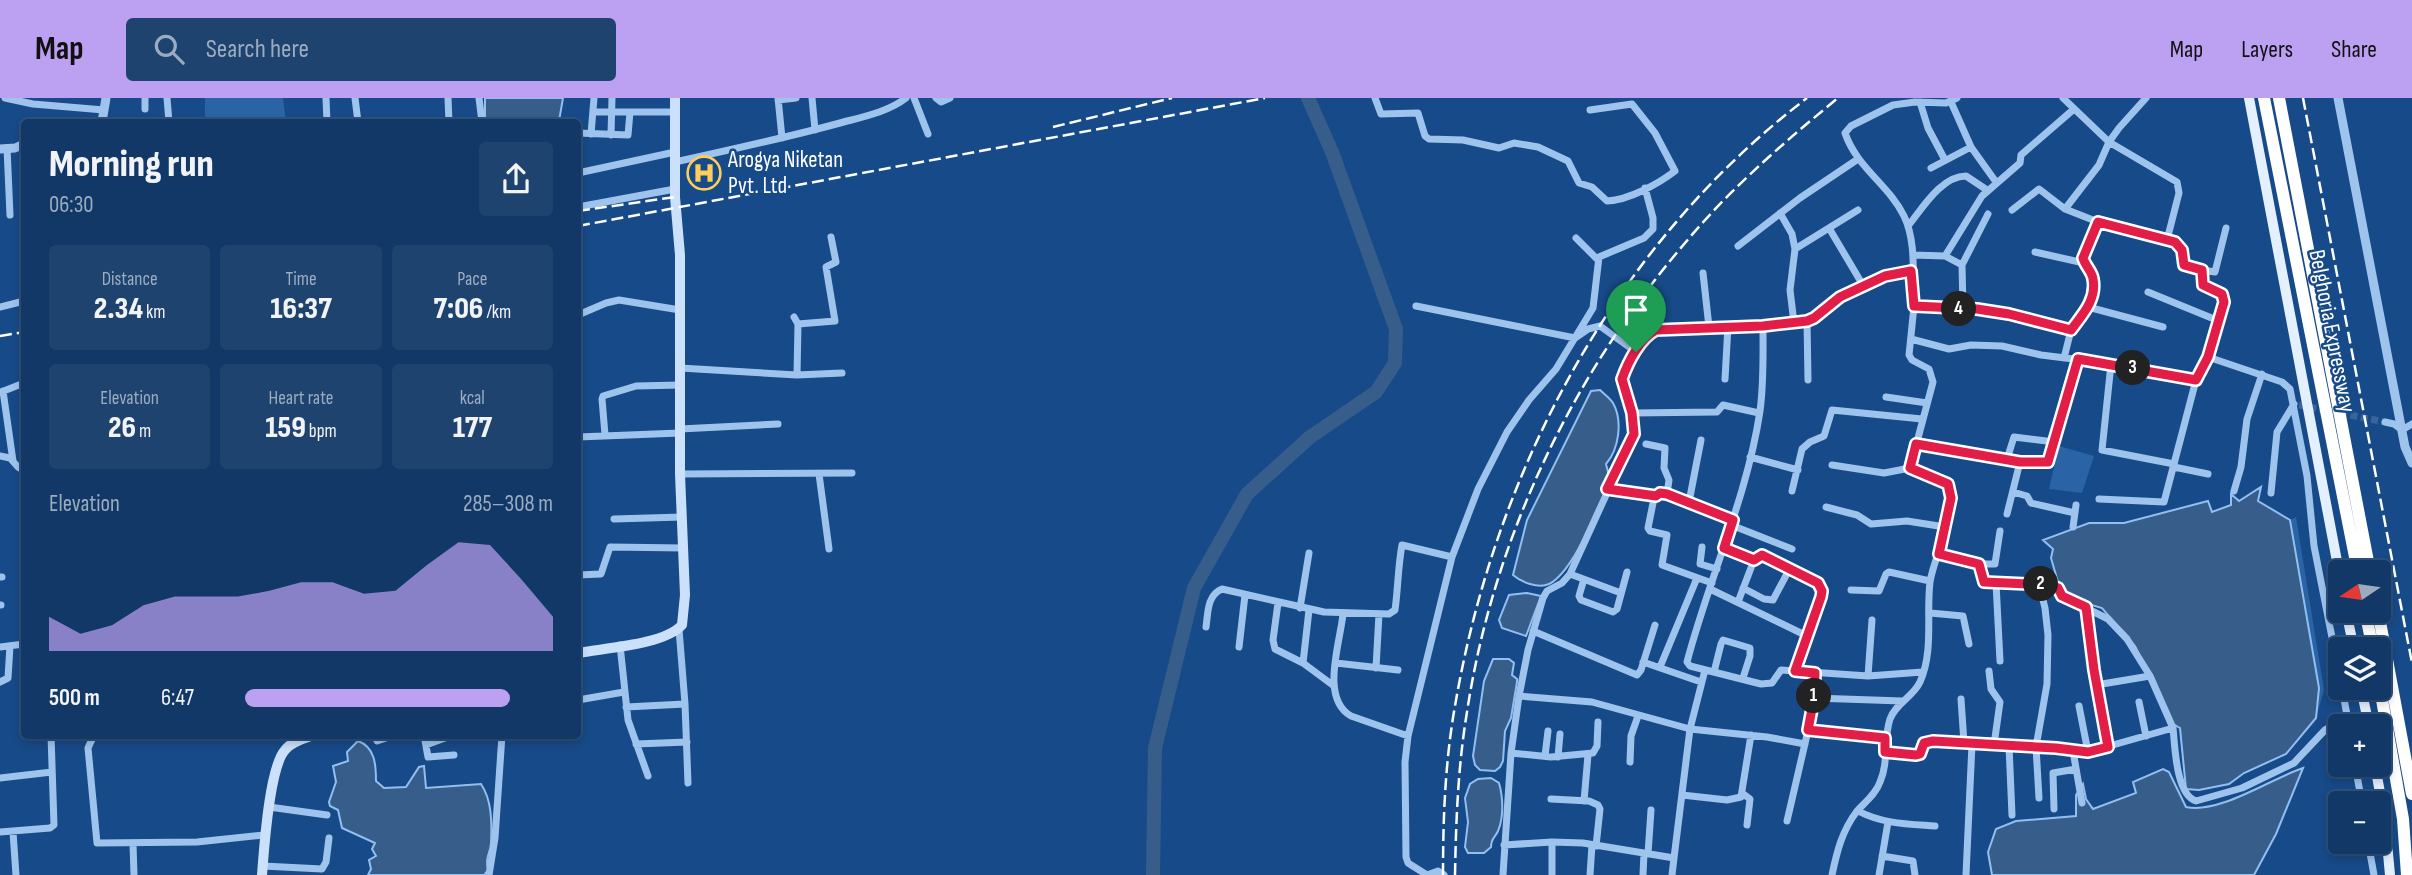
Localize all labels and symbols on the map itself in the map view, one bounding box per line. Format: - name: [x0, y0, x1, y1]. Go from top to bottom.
- place label: Arogya Niketan Pvt. Ltd: [727, 146, 843, 200]
- hospital icon: Arogya Niketan Pvt. Ltd: [685, 154, 723, 192]
- street label: Belghoria Expressway: [2302, 247, 2362, 415]
- pin: [1606, 280, 1666, 352]
- pin: 4: [1941, 292, 1976, 326]
- pin: 3: [2116, 350, 2150, 386]
- north arrow: [2328, 560, 2390, 623]
- pin: 2: [2024, 566, 2058, 602]
- pin: 1: [1797, 678, 1832, 714]

